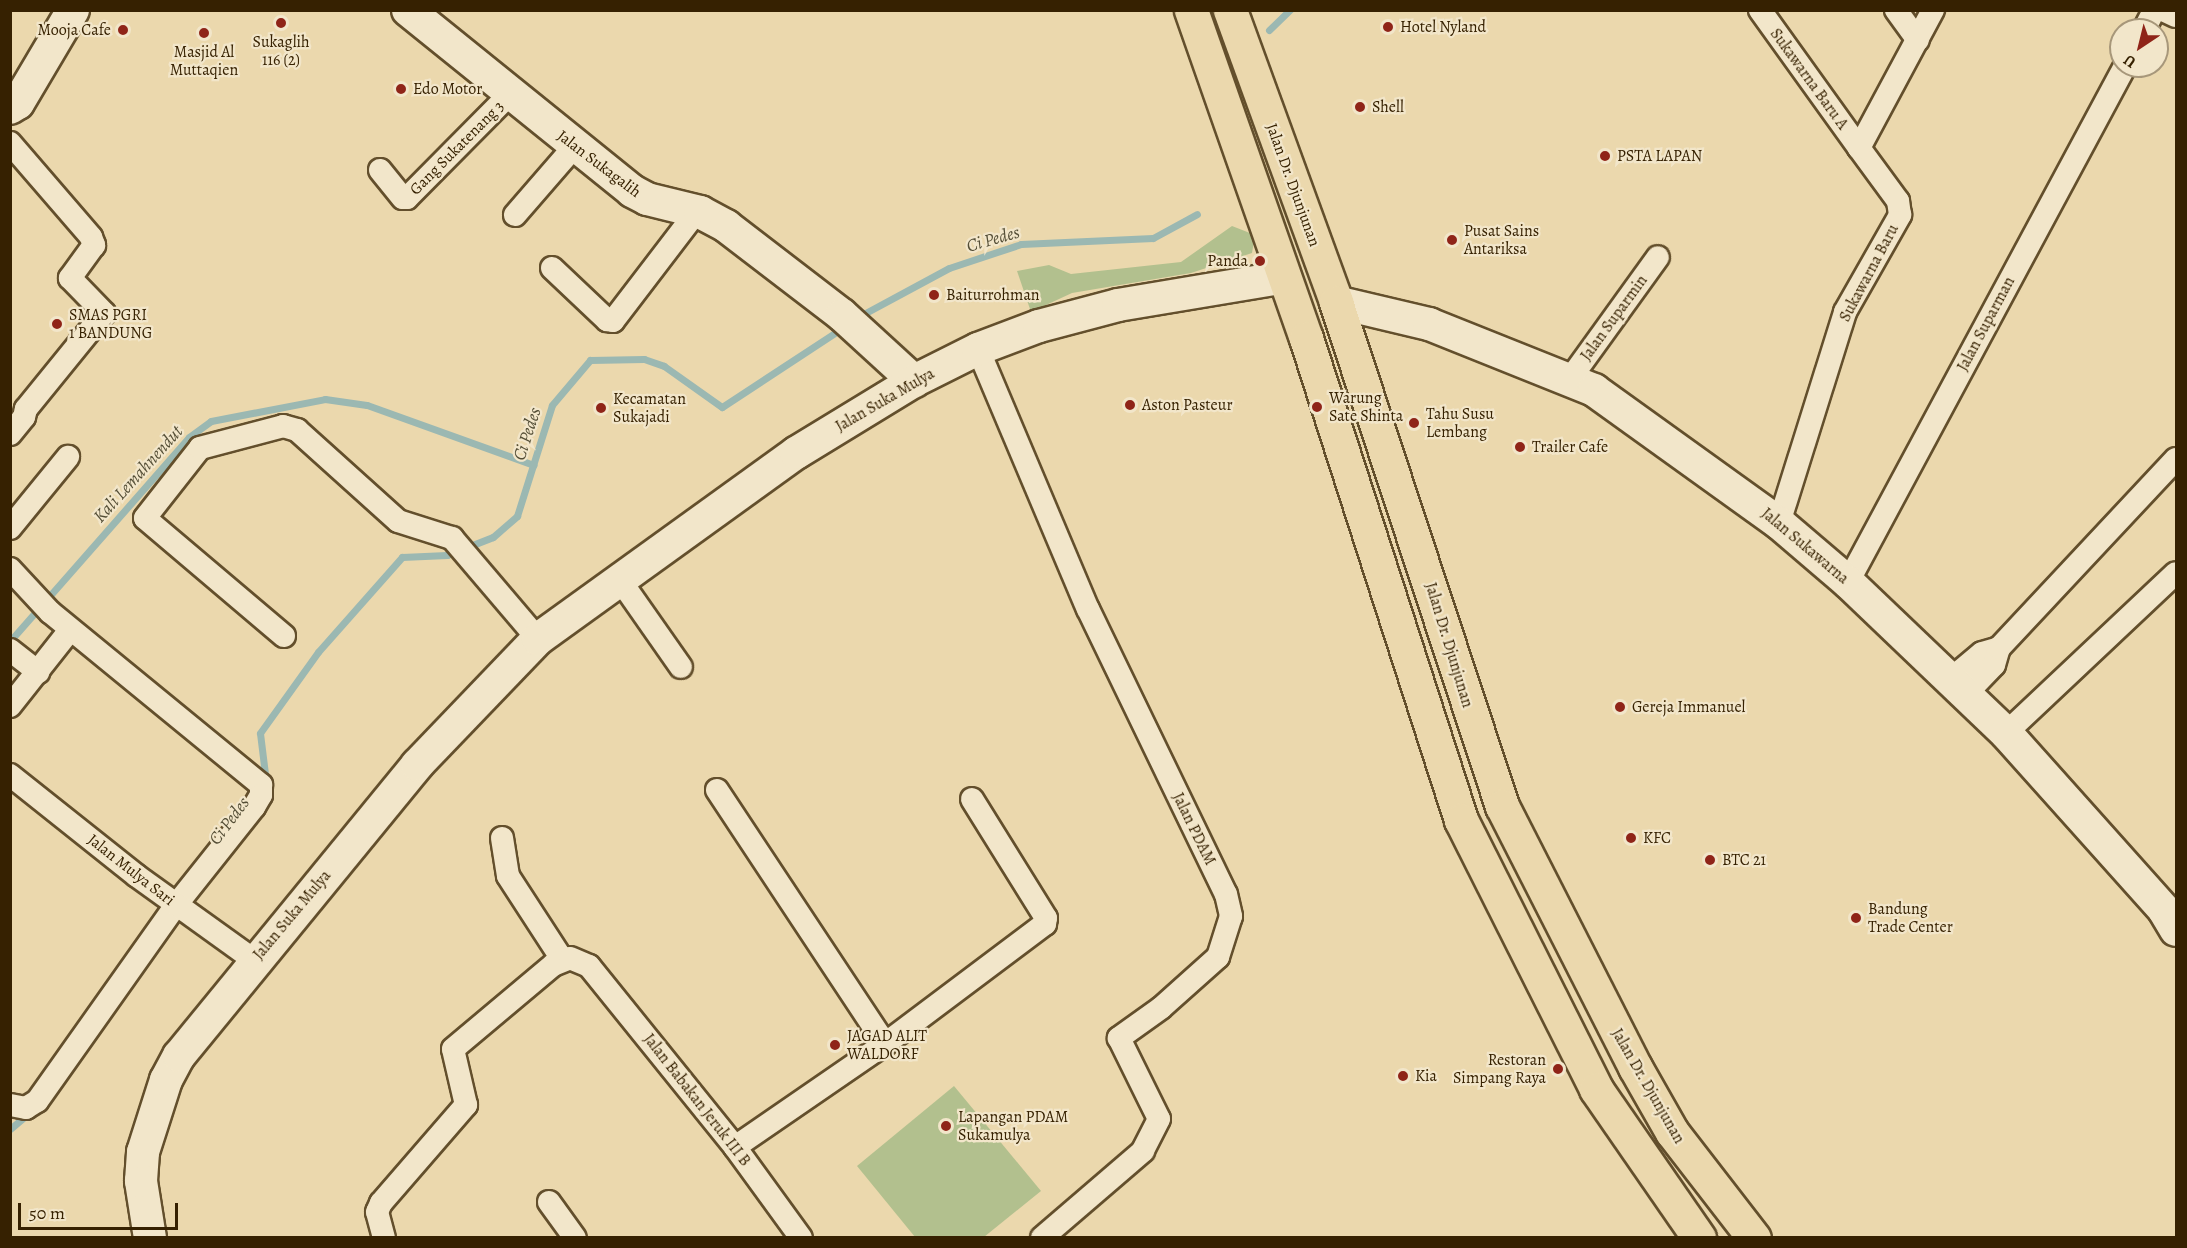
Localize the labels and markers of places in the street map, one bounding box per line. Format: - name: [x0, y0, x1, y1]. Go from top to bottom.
- marker: Sukaglih 116 (2): [274, 16, 288, 30]
- place label: Hotel Nyland: [1400, 17, 1486, 37]
- place label: Mooja Cafe: [38, 20, 111, 40]
- marker: Hotel Nyland: [1381, 20, 1395, 34]
- marker: Mooja Cafe: [116, 23, 130, 37]
- marker: Masjid Al Muttaqien: [197, 26, 211, 40]
- place label: Sukaglih 116 (2): [252, 32, 310, 70]
- place label: Masjid Al Muttaqien: [170, 42, 238, 80]
- place label: Edo Motor: [413, 79, 482, 99]
- marker: Edo Motor: [394, 82, 408, 96]
- place label: Shell: [1372, 97, 1404, 117]
- marker: Shell: [1353, 100, 1367, 114]
- place label: PSTA LAPAN: [1617, 146, 1702, 166]
- marker: PSTA LAPAN: [1598, 149, 1612, 163]
- place label: Pusat Sains Antariksa: [1464, 221, 1539, 259]
- marker: Pusat Sains Antariksa: [1445, 233, 1459, 247]
- place label: Panda: [1207, 251, 1248, 271]
- marker: Panda: [1253, 254, 1267, 268]
- place label: Baiturrohman: [946, 285, 1040, 305]
- marker: Baiturrohman: [927, 288, 941, 302]
- place label: SMAS PGRI 1 BANDUNG: [69, 305, 152, 343]
- marker: SMAS PGRI 1 BANDUNG: [50, 317, 64, 331]
- place label: Warung Sate Shinta: [1329, 388, 1403, 426]
- place label: Kecamatan Sukajadi: [613, 389, 686, 427]
- place label: Aston Pasteur: [1142, 395, 1233, 415]
- marker: Aston Pasteur: [1123, 398, 1137, 412]
- marker: Warung Sate Shinta: [1310, 400, 1324, 414]
- marker: Kecamatan Sukajadi: [594, 401, 608, 415]
- place label: Tahu Susu Lembang: [1426, 404, 1494, 442]
- marker: Tahu Susu Lembang: [1407, 416, 1421, 430]
- place label: Trailer Cafe: [1532, 437, 1608, 457]
- marker: Trailer Cafe: [1513, 440, 1527, 454]
- place label: Gereja Immanuel: [1632, 697, 1745, 717]
- marker: Gereja Immanuel: [1613, 700, 1627, 714]
- place label: KFC: [1643, 828, 1671, 848]
- marker: KFC: [1624, 831, 1638, 845]
- place label: BTC 21: [1722, 850, 1766, 870]
- marker: BTC 21: [1703, 853, 1717, 867]
- place label: Bandung Trade Center: [1868, 899, 1953, 937]
- marker: Bandung Trade Center: [1849, 911, 1863, 925]
- place label: JAGAD ALIT WALDORF: [847, 1026, 927, 1064]
- marker: JAGAD ALIT WALDORF: [828, 1038, 842, 1052]
- place label: Restoran Simpang Raya: [1453, 1050, 1546, 1088]
- marker: Restoran Simpang Raya: [1551, 1062, 1565, 1076]
- place label: Kia: [1415, 1066, 1437, 1086]
- marker: Kia: [1396, 1069, 1410, 1083]
- place label: Lapangan PDAM Sukamulya: [958, 1107, 1068, 1145]
- marker: Lapangan PDAM Sukamulya: [939, 1119, 953, 1133]

